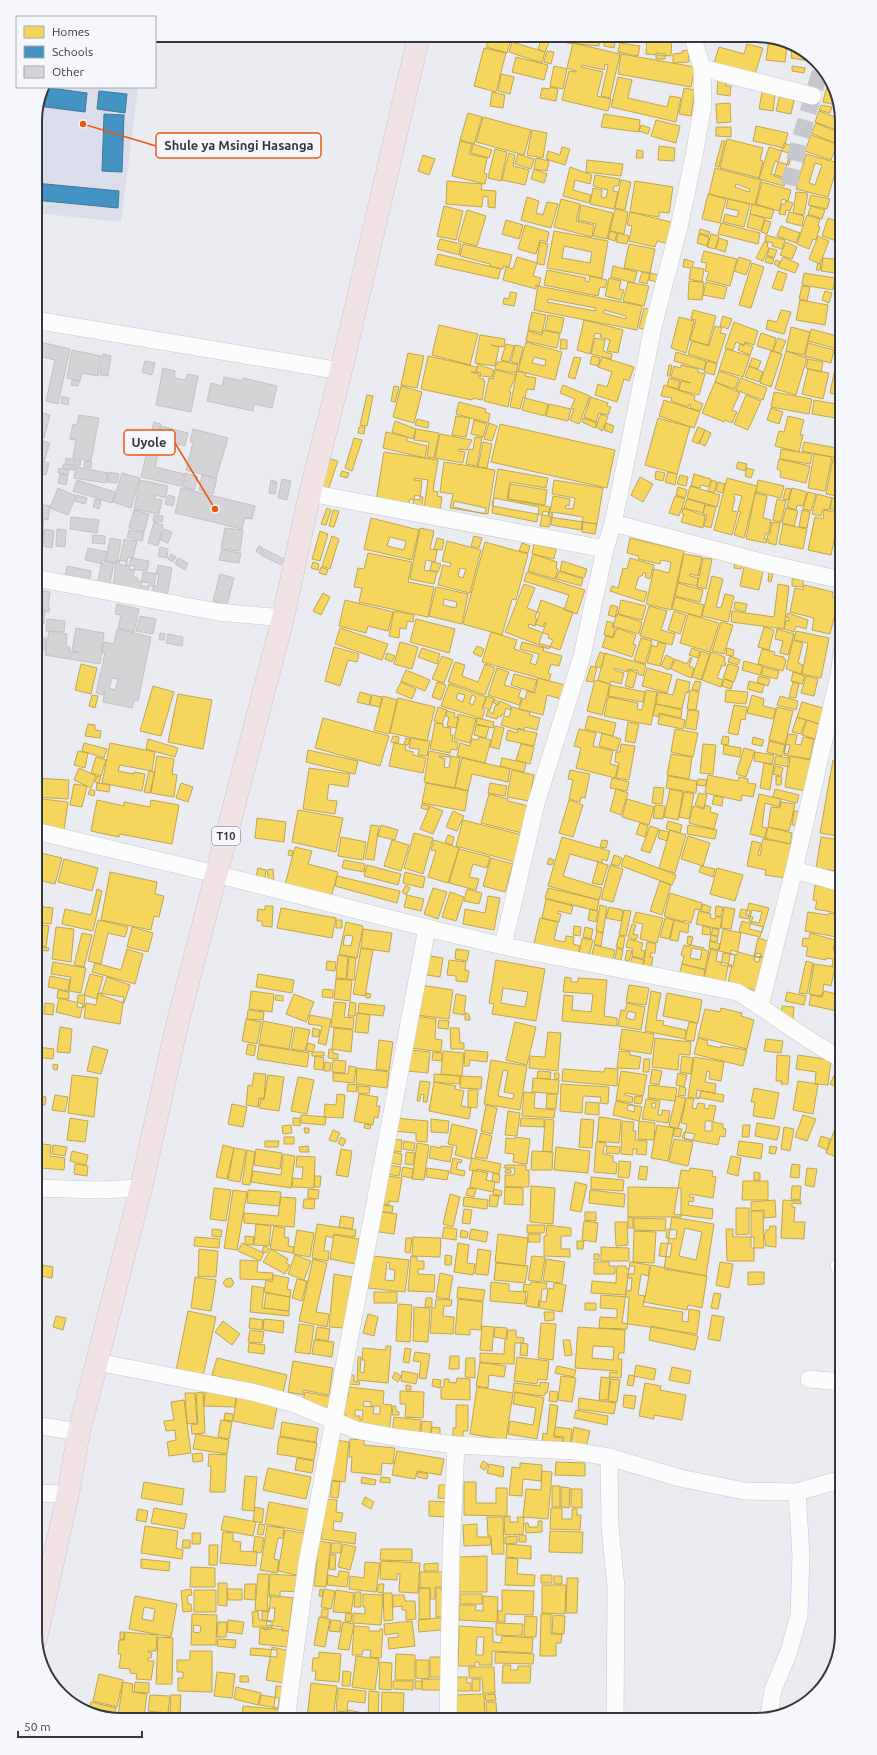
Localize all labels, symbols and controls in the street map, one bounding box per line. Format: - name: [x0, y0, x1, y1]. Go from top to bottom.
- legend: [16, 16, 156, 88]
- text: Homes: [52, 25, 90, 38]
- text: Schools: [52, 45, 93, 58]
- text: Other: [52, 65, 85, 78]
- callout: Shule ya Msingi Hasanga: [156, 133, 321, 158]
- text: Shule ya Msingi Hasanga: [164, 138, 314, 152]
- callout: Uyole: [124, 430, 175, 455]
- text: Uyole: [131, 435, 167, 449]
- road number: T10: [212, 827, 240, 845]
- scale bar: [18, 1713, 142, 1739]
- text: 50 m: [24, 1720, 51, 1733]

